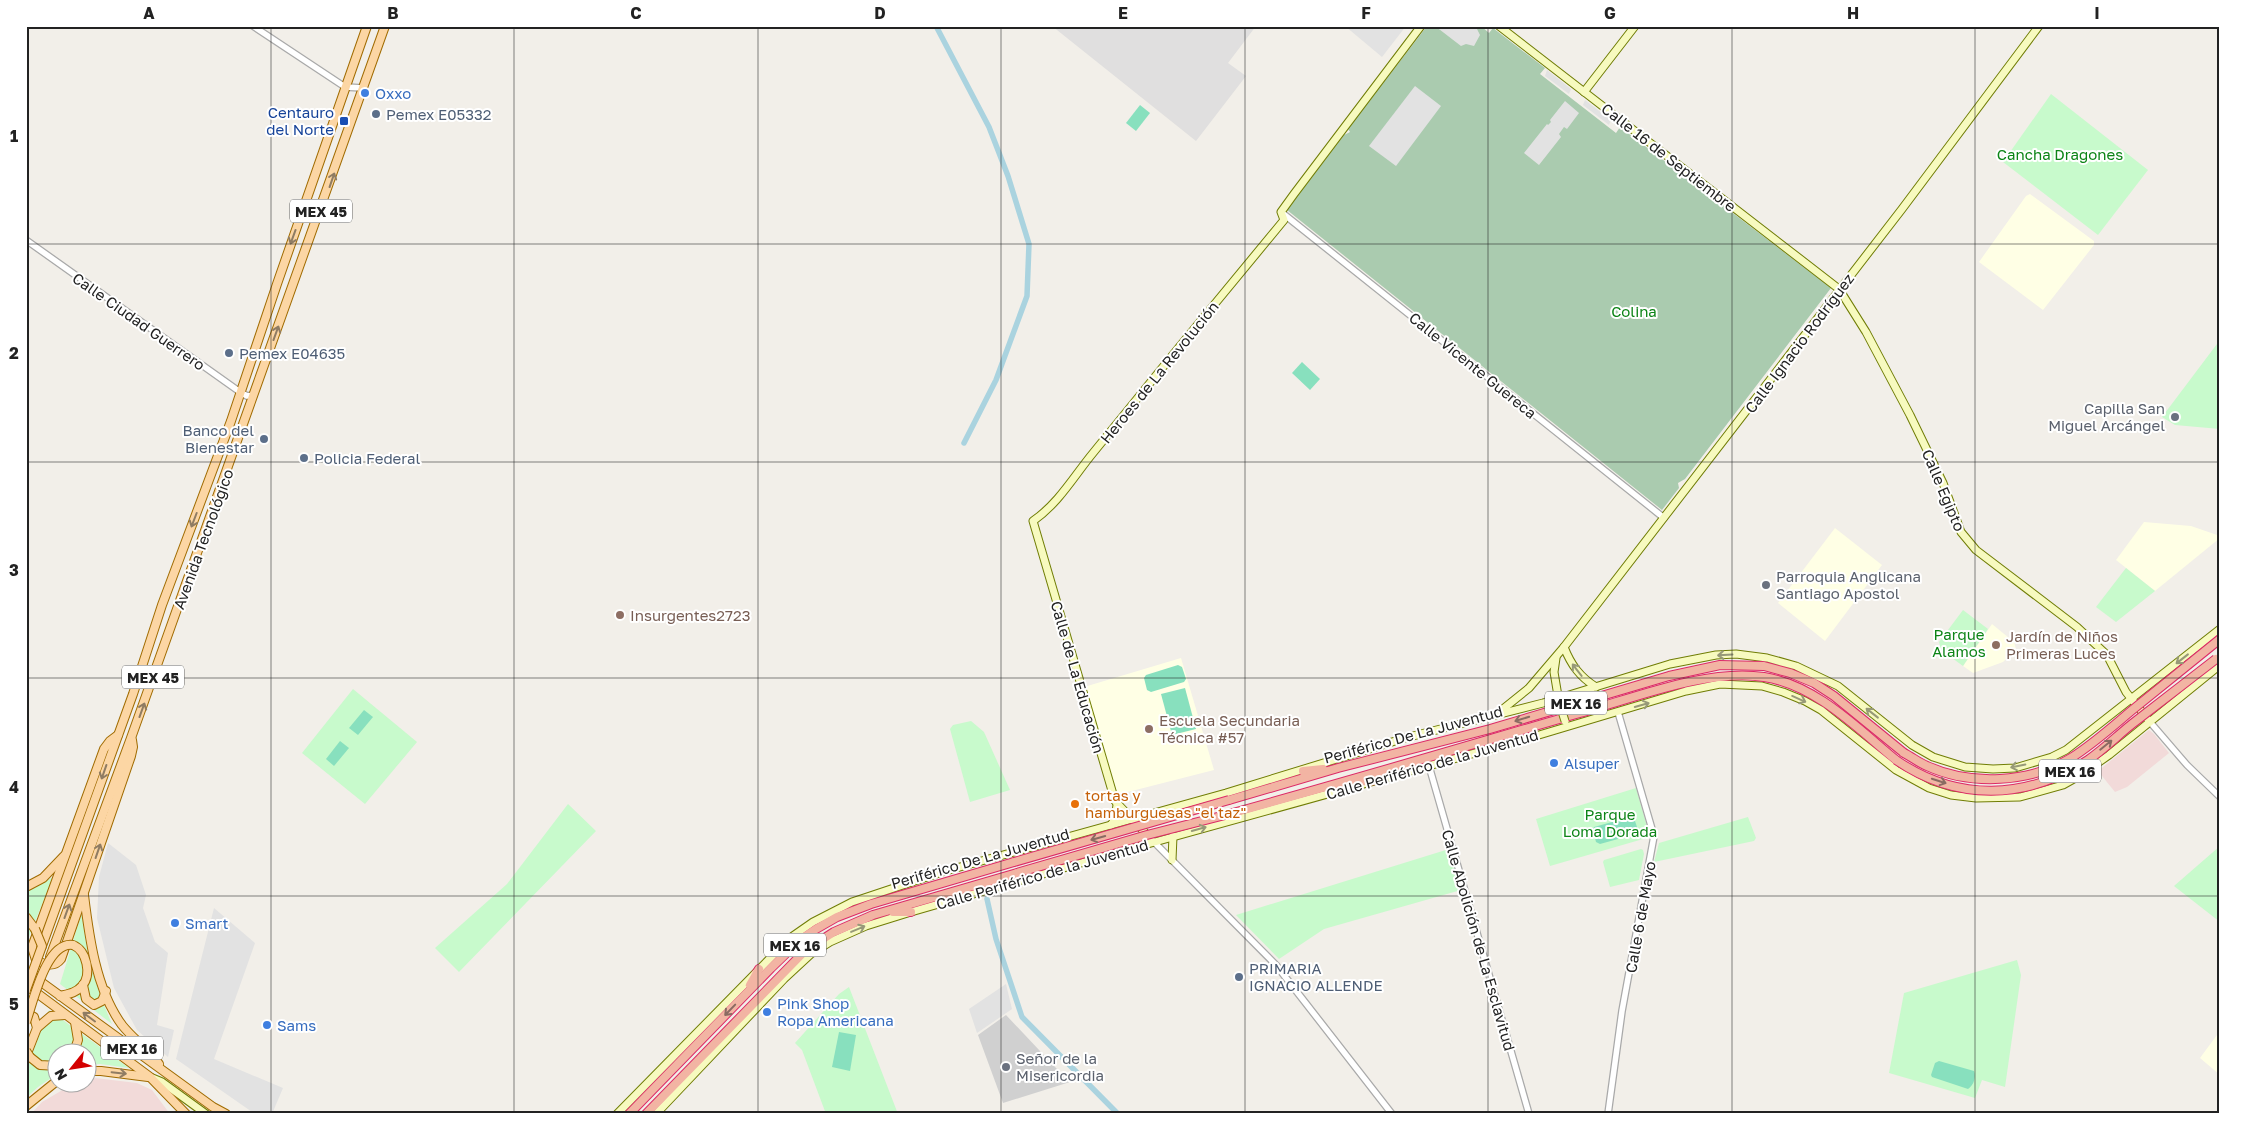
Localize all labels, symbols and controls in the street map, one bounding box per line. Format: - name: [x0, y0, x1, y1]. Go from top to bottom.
- text: A: [143, 3, 155, 23]
- text: B: [387, 3, 399, 23]
- text: C: [630, 3, 642, 23]
- text: D: [874, 3, 886, 23]
- text: E: [1118, 3, 1128, 23]
- text: F: [1361, 3, 1371, 23]
- text: G: [1604, 3, 1616, 23]
- text: H: [1847, 3, 1859, 23]
- text: I: [2094, 3, 2100, 23]
- place label: Oxxo: [375, 84, 411, 102]
- marker: Oxxo: [359, 87, 371, 99]
- street label: Calle 16 de Septiembre: [1598, 99, 1740, 215]
- place label: Centauro del Norte: [266, 103, 334, 138]
- place label: Pemex E05332: [386, 105, 491, 123]
- marker: Pemex E05332: [370, 108, 382, 120]
- marker: Centauro del Norte: [338, 115, 350, 127]
- text: 1: [10, 126, 18, 146]
- park label: Cancha Dragones: [1997, 145, 2123, 163]
- one-way arrow: [328, 173, 337, 188]
- road number: MEX 45: [290, 200, 352, 222]
- one-way arrow: [288, 229, 297, 245]
- street label: Calle Ciudad Guerrero: [69, 268, 209, 374]
- street label: Calle Ignacio Rodríguez: [1741, 269, 1858, 416]
- street label: Heroes de La Revolución: [1096, 297, 1222, 447]
- park label: Colina: [1611, 302, 1657, 320]
- street label: Calle Vicente Guereca: [1406, 308, 1540, 422]
- one-way arrow: [272, 326, 281, 341]
- text: 2: [9, 343, 19, 363]
- place label: Pemex E04635: [239, 344, 345, 362]
- marker: Pemex E04635: [223, 347, 235, 359]
- place label: Capilla San Miguel Arcángel: [2048, 399, 2165, 434]
- marker: Capilla San Miguel Arcángel: [2169, 411, 2181, 423]
- place label: Banco del Bienestar: [183, 421, 254, 456]
- marker: Banco del Bienestar: [258, 433, 270, 445]
- street label: Calle Egipto: [1919, 446, 1969, 534]
- place label: Policia Federal: [314, 449, 420, 467]
- marker: Policia Federal: [298, 452, 310, 464]
- street label: Avenida Tecnológico: [169, 466, 237, 612]
- one-way arrow: [189, 512, 198, 527]
- text: 3: [9, 560, 19, 580]
- place label: Parroquia Anglicana Santiago Apostol: [1776, 567, 1921, 602]
- marker: Parroquia Anglicana Santiago Apostol: [1760, 579, 1772, 591]
- street label: Calle de La Educación: [1048, 599, 1108, 755]
- place label: Insurgentes2723: [630, 606, 750, 624]
- marker: Insurgentes2723: [614, 609, 626, 621]
- park label: Parque Alamos: [1932, 625, 1986, 660]
- place label: Jardín de Niños Primeras Luces: [2006, 627, 2118, 662]
- marker: Jardín de Niños Primeras Luces: [1990, 639, 2002, 651]
- one-way arrow: [1717, 650, 1733, 659]
- one-way arrow: [2175, 654, 2188, 665]
- one-way arrow: [1571, 664, 1582, 677]
- road number: MEX 45: [122, 666, 184, 689]
- road number: MEX 16: [1545, 691, 1607, 714]
- one-way arrow: [1791, 694, 1806, 704]
- one-way arrow: [1633, 699, 1649, 709]
- street label: Periférico De La Juventud: [1322, 701, 1504, 767]
- one-way arrow: [137, 702, 147, 718]
- one-way arrow: [1866, 708, 1879, 719]
- place label: Escuela Secundaria Técnica #57: [1159, 711, 1300, 746]
- one-way arrow: [1515, 715, 1531, 725]
- marker: Escuela Secundaria Técnica #57: [1143, 723, 1155, 735]
- street label: Calle Periférico de la Juventud: [1324, 725, 1540, 803]
- one-way arrow: [2100, 740, 2113, 751]
- place label: Alsuper: [1564, 754, 1620, 772]
- marker: Alsuper: [1548, 757, 1560, 769]
- road number: MEX 16: [2039, 759, 2101, 782]
- one-way arrow: [2011, 762, 2027, 772]
- one-way arrow: [99, 764, 108, 779]
- text: 4: [9, 777, 19, 797]
- one-way arrow: [1931, 777, 1947, 787]
- place label: tortas y hamburguesas "el taz": [1085, 786, 1246, 821]
- marker: tortas y hamburguesas "el taz": [1069, 798, 1081, 810]
- park label: Parque Loma Dorada: [1563, 805, 1657, 840]
- street label: Periférico De La Juventud: [889, 824, 1071, 892]
- one-way arrow: [1190, 824, 1206, 834]
- street label: Calle Abolición de La Esclavitud: [1439, 827, 1519, 1053]
- one-way arrow: [1091, 833, 1107, 843]
- street label: Calle Periférico de la Juventud: [934, 835, 1150, 913]
- one-way arrow: [94, 844, 103, 860]
- street label: Calle 6 de Mayo: [1621, 860, 1659, 974]
- one-way arrow: [63, 904, 72, 919]
- place label: Smart: [185, 914, 229, 932]
- marker: Smart: [169, 917, 181, 929]
- one-way arrow: [850, 924, 865, 933]
- road number: MEX 16: [764, 934, 826, 956]
- place label: PRIMARIA IGNACIO ALLENDE: [1249, 959, 1383, 994]
- marker: PRIMARIA IGNACIO ALLENDE: [1233, 971, 1245, 983]
- text: 5: [9, 994, 19, 1014]
- place label: Pink Shop Ropa Americana: [777, 994, 894, 1029]
- one-way arrow: [724, 1004, 736, 1017]
- marker: Pink Shop Ropa Americana: [761, 1006, 773, 1018]
- one-way arrow: [82, 1012, 96, 1022]
- place label: Sams: [277, 1016, 316, 1034]
- marker: Sams: [261, 1019, 273, 1031]
- road number: MEX 16: [101, 1036, 163, 1060]
- north arrow: [48, 1042, 98, 1092]
- place label: Señor de la Misericordia: [1016, 1049, 1104, 1084]
- marker: Señor de la Misericordia: [1000, 1061, 1012, 1073]
- text: N: [50, 1066, 70, 1084]
- one-way arrow: [110, 1068, 126, 1078]

